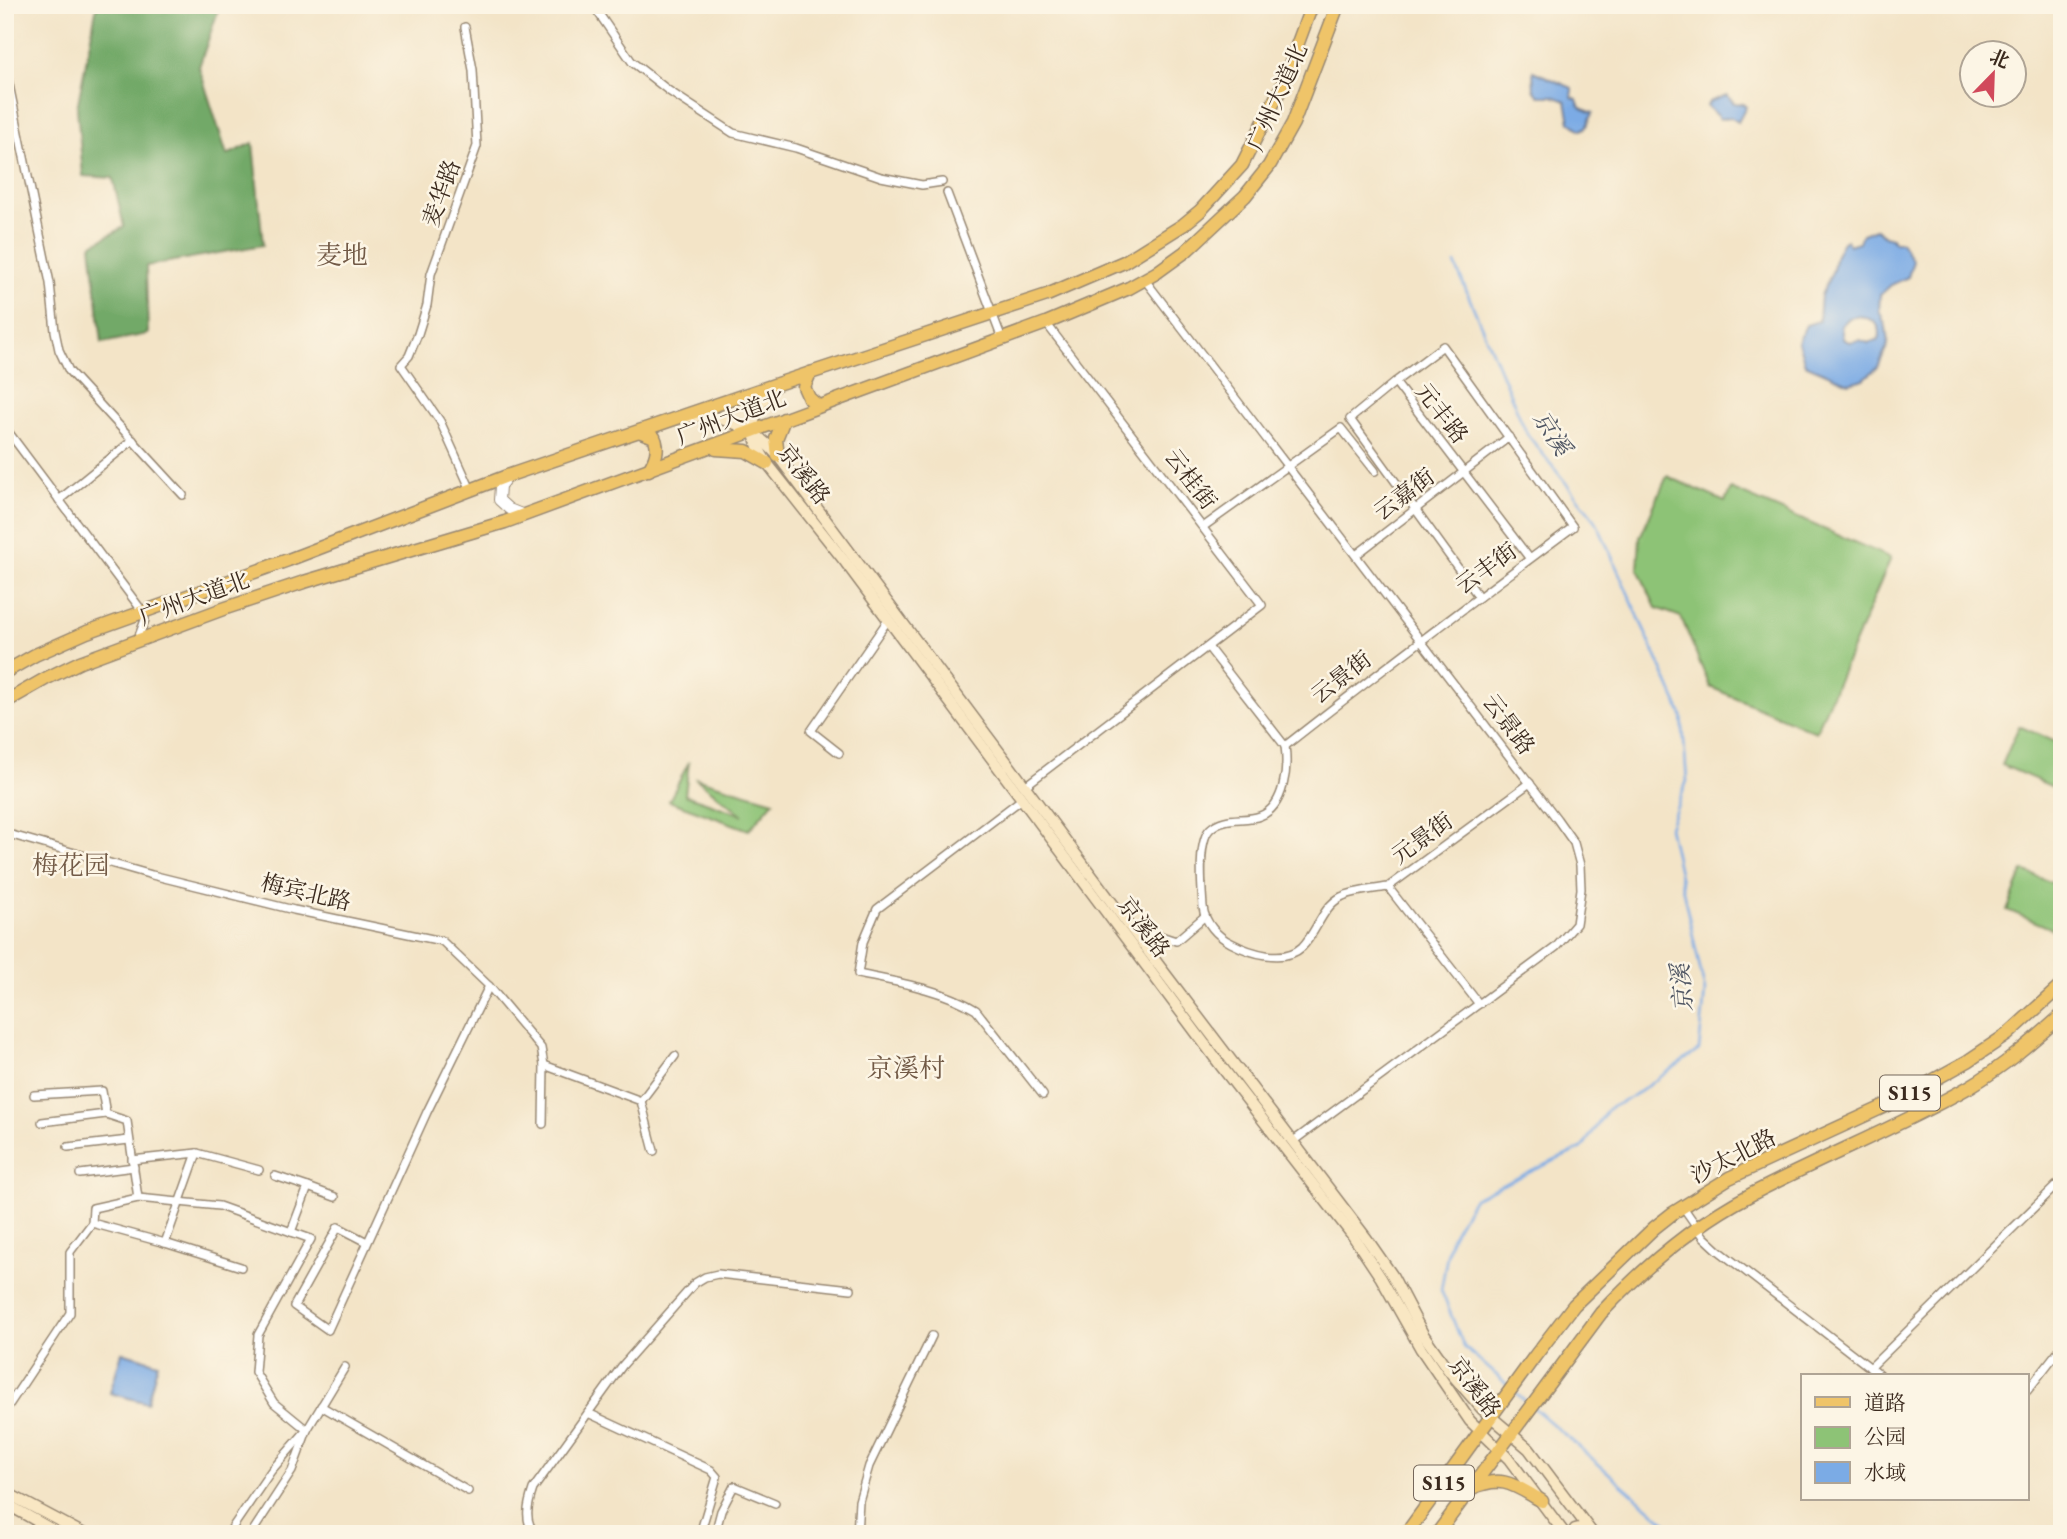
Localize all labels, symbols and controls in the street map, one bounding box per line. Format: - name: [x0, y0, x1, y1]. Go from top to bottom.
- street label: 广州大道北: [1240, 38, 1314, 156]
- north arrow: [1958, 38, 2028, 108]
- text: 北: [1986, 44, 2013, 74]
- street label: 麦华路: [415, 155, 467, 231]
- district label: 麦地: [316, 238, 368, 272]
- street label: 元丰路: [1409, 377, 1475, 449]
- street label: 广州大道北: [672, 382, 790, 452]
- water label: 京溪: [1526, 404, 1580, 464]
- street label: 京溪路: [771, 438, 837, 510]
- street label: 云桂街: [1158, 442, 1224, 516]
- street label: 云嘉街: [1367, 461, 1441, 527]
- street label: 云丰街: [1449, 536, 1523, 600]
- street label: 广州大道北: [135, 564, 253, 632]
- street label: 云景街: [1305, 644, 1377, 710]
- street label: 云景路: [1476, 687, 1542, 761]
- street label: 元景街: [1385, 806, 1459, 870]
- district label: 梅花园: [32, 848, 110, 882]
- street label: 梅宾北路: [258, 867, 354, 917]
- street label: 京溪路: [1111, 890, 1177, 964]
- water label: 京溪: [1664, 960, 1699, 1013]
- district label: 京溪村: [867, 1051, 945, 1085]
- road number: S115: [1880, 1076, 1940, 1110]
- street label: 沙太北路: [1685, 1122, 1781, 1190]
- street label: 京溪路: [1442, 1350, 1508, 1424]
- legend: [1801, 1374, 2028, 1500]
- text: 道路: [1864, 1389, 1906, 1416]
- text: 公园: [1864, 1423, 1906, 1450]
- text: 水域: [1864, 1459, 1906, 1486]
- road number: S115: [1414, 1466, 1474, 1500]

